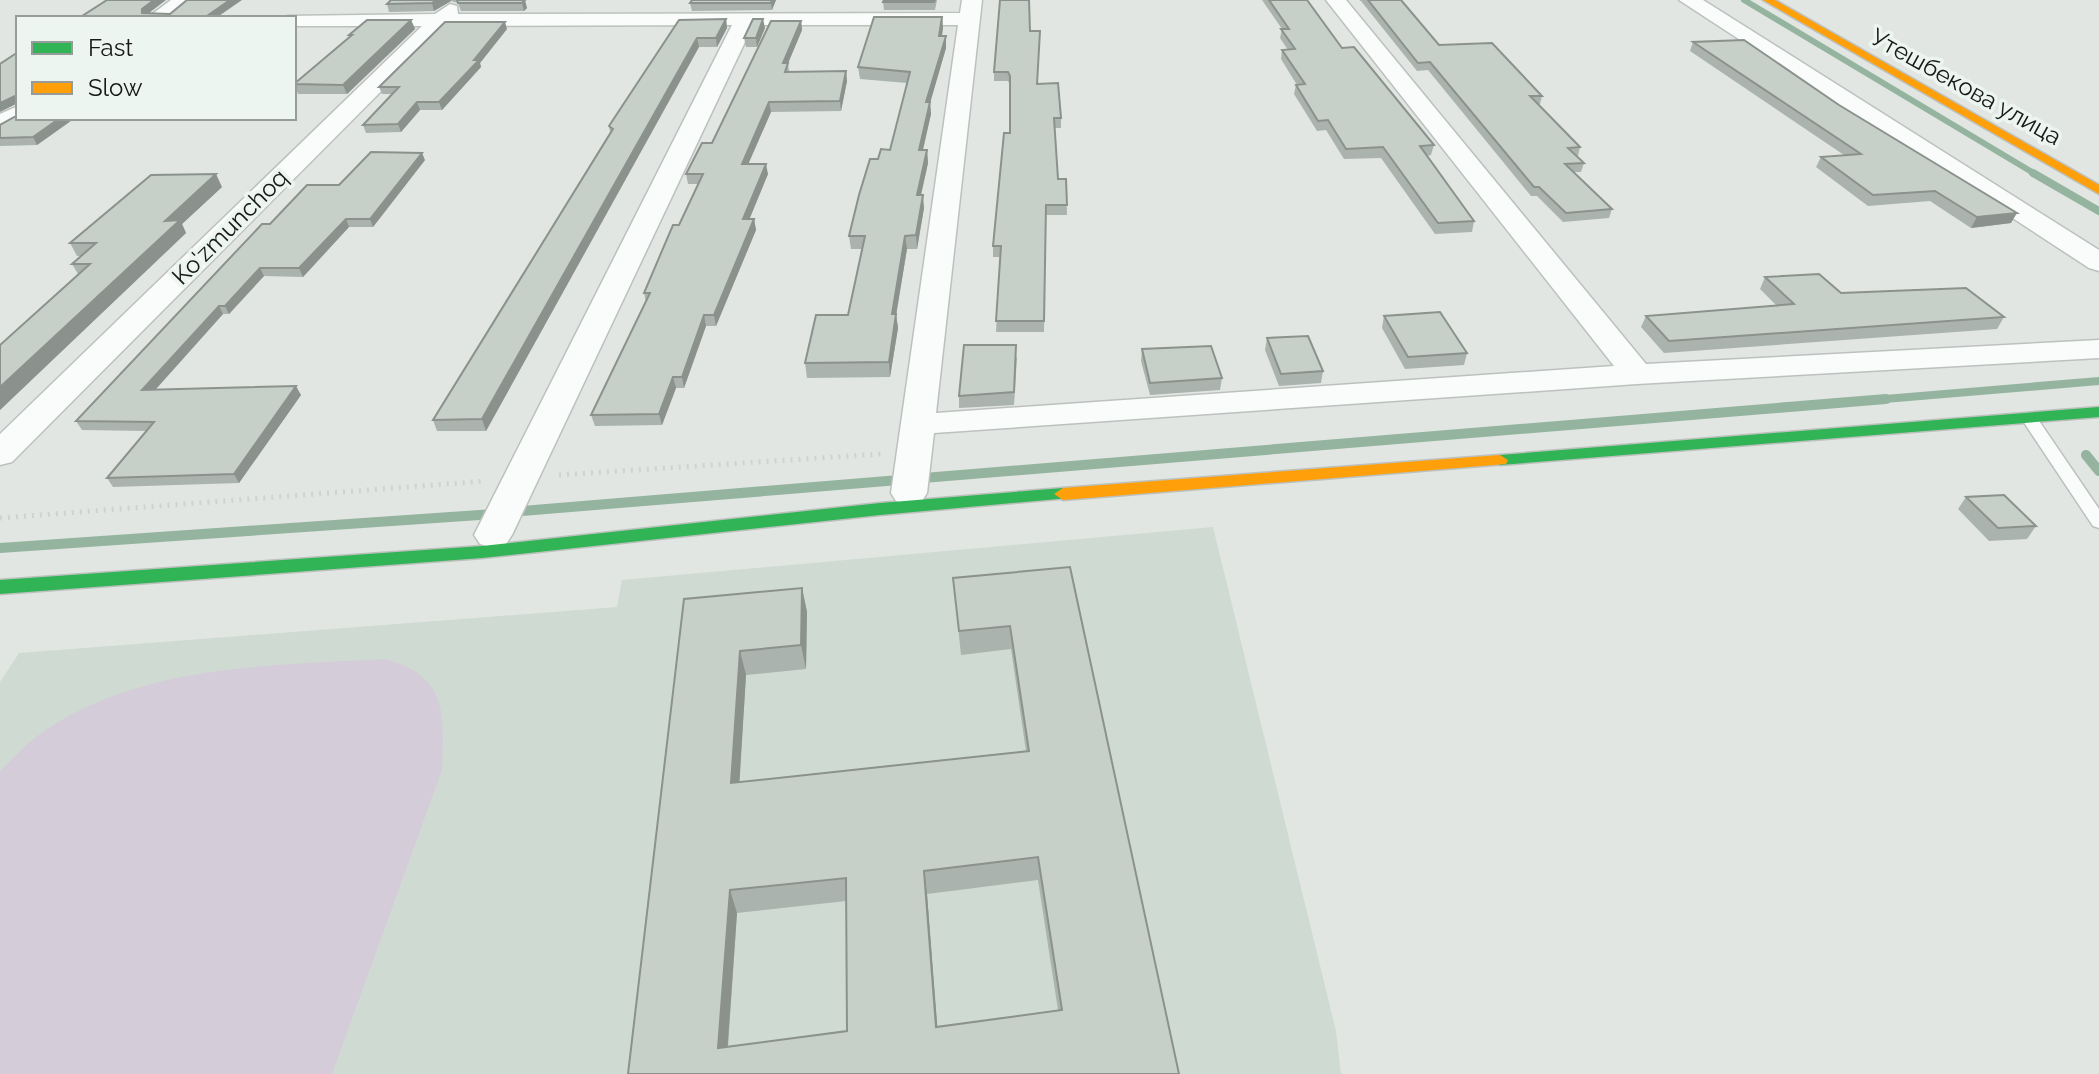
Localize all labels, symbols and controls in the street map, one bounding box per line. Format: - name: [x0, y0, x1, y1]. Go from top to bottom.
- legend: [16, 16, 296, 120]
- street label: Утешбекова улица: [1866, 22, 2067, 151]
- text: Fast: [88, 33, 133, 62]
- text: Slow: [88, 73, 143, 102]
- street label: Ko'zmunchoq: [166, 163, 294, 291]

